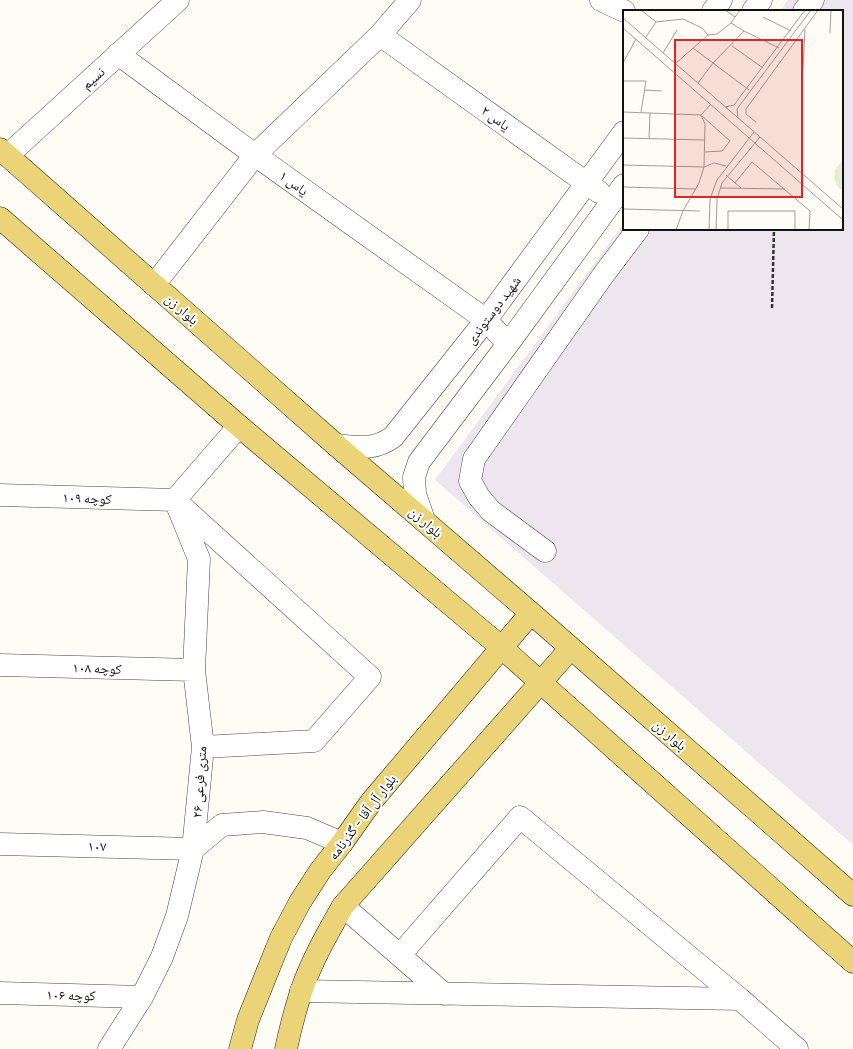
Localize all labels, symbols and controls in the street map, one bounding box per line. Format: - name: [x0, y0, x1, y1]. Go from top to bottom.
- inset map: [623, 10, 843, 230]
- street label: نسیم: [78, 63, 109, 94]
- street label: یاس ۲: [478, 102, 514, 135]
- street label: یاس ۱: [276, 167, 312, 200]
- street label: شهید دوستوندی: [462, 273, 525, 348]
- street label: بلوار زن: [161, 290, 202, 329]
- street label: کوچه ۱۰۹: [62, 489, 112, 508]
- street label: بلوار زن: [405, 503, 446, 542]
- street label: کوچه ۱۰۸: [72, 659, 122, 678]
- street label: بلوار زن: [649, 716, 690, 755]
- street label: ۲۶ متری فرعی: [189, 745, 210, 819]
- street label: بلوار آل آقا - گذرنامه: [325, 771, 400, 863]
- street label: ۱۰۷: [87, 838, 107, 855]
- street label: کوچه ۱۰۶: [46, 987, 96, 1004]

